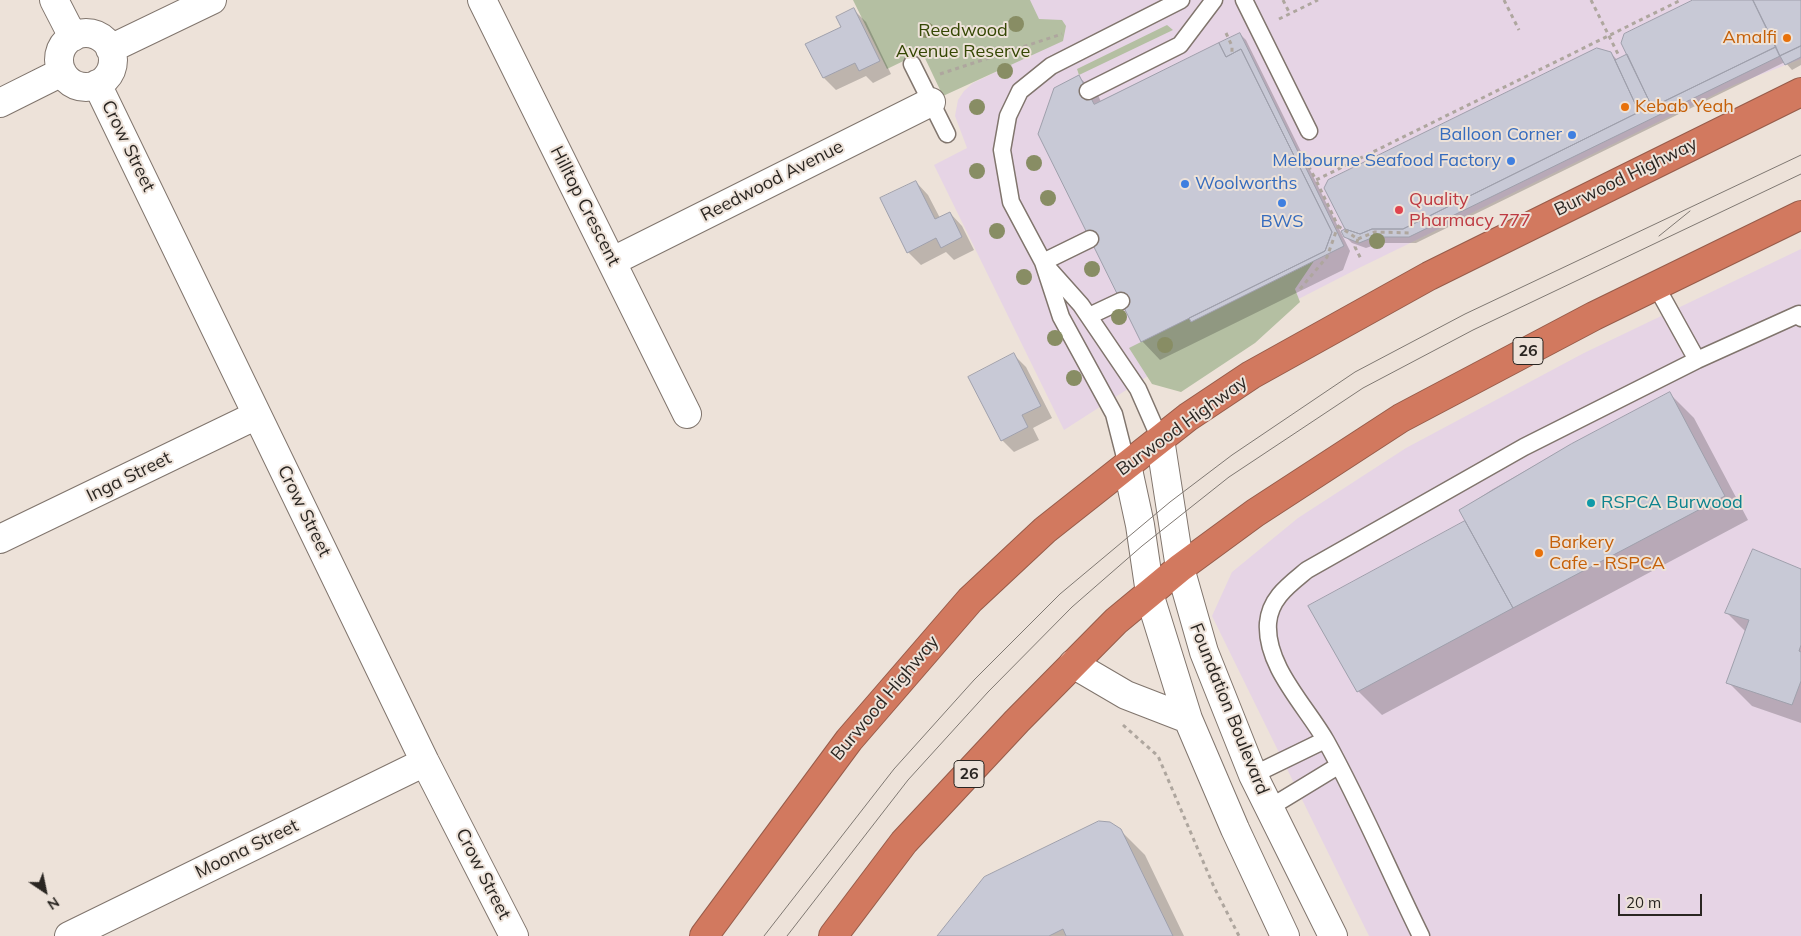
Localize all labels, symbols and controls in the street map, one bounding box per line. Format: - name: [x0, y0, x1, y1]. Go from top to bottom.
- park label: Reedwood Avenue Reserve: [896, 20, 1030, 62]
- place label: Amalfi: [1723, 27, 1777, 49]
- marker: Amalfi: [1781, 32, 1793, 44]
- place label: Kebab Yeah: [1635, 96, 1734, 118]
- street label: Crow Street: [97, 97, 159, 195]
- marker: Kebab Yeah: [1619, 101, 1631, 113]
- place label: Balloon Corner: [1439, 124, 1562, 146]
- marker: Balloon Corner: [1566, 129, 1578, 141]
- street label: Burwood Highway: [1551, 133, 1701, 221]
- street label: Reedwood Avenue: [697, 136, 847, 226]
- street label: Hilltop Crescent: [546, 143, 624, 269]
- place label: Melbourne Seafood Factory: [1272, 150, 1501, 172]
- marker: Melbourne Seafood Factory: [1505, 155, 1517, 167]
- place label: Woolworths: [1195, 173, 1297, 195]
- marker: Woolworths: [1179, 178, 1191, 190]
- place label: Quality Pharmacy 777: [1409, 189, 1531, 232]
- marker: BWS: [1276, 197, 1288, 209]
- marker: Quality Pharmacy 777: [1393, 204, 1405, 216]
- place label: BWS: [1260, 211, 1304, 233]
- road number: 26: [1513, 338, 1543, 364]
- street label: Burwood Highway: [1112, 371, 1252, 481]
- street label: Inga Street: [83, 447, 175, 507]
- street label: Crow Street: [273, 462, 335, 560]
- place label: RSPCA Burwood: [1601, 492, 1743, 514]
- marker: RSPCA Burwood: [1585, 497, 1597, 509]
- place label: Barkery Cafe - RSPCA: [1549, 532, 1665, 574]
- marker: Barkery Cafe - RSPCA: [1533, 547, 1545, 559]
- street label: Foundation Boulevard: [1185, 620, 1273, 798]
- street label: Burwood Highway: [826, 631, 944, 765]
- road number: 26: [954, 761, 984, 788]
- street label: Moona Street: [192, 815, 302, 883]
- street label: Crow Street: [451, 825, 515, 923]
- north arrow: [20, 866, 70, 916]
- scale bar: [1621, 884, 1705, 916]
- text: N: [44, 893, 63, 914]
- text: 20 m: [1626, 893, 1661, 912]

